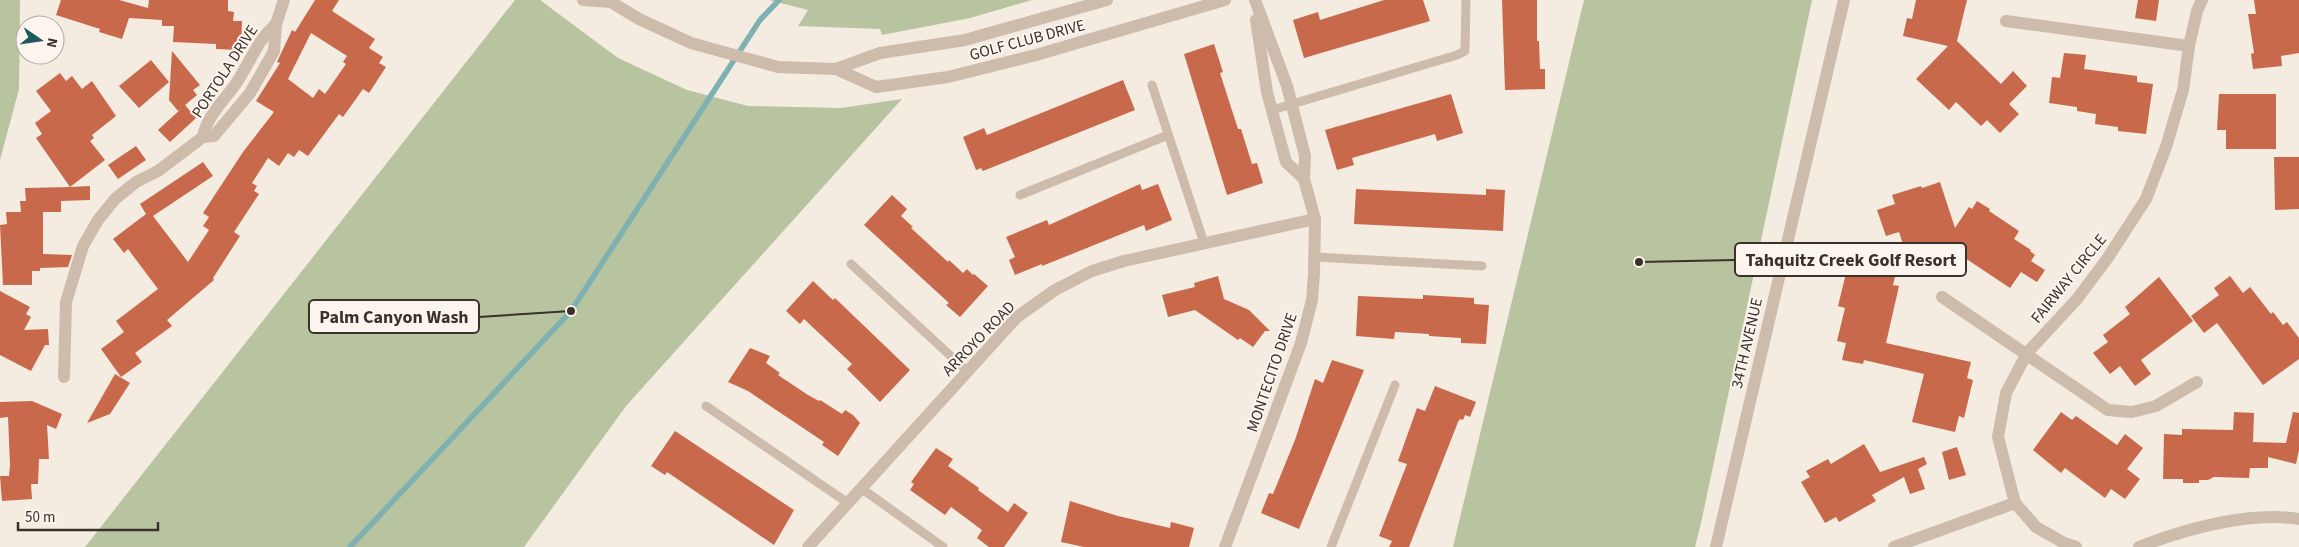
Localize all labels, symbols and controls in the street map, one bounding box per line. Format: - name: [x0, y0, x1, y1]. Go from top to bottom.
- street label: GOLF CLUB DRIVE: [967, 14, 1087, 66]
- north arrow: [15, 15, 65, 65]
- street label: PORTOLA DRIVE: [186, 21, 263, 122]
- text: N: [41, 36, 62, 49]
- street label: FAIRWAY CIRCLE: [2026, 229, 2112, 328]
- callout: Tahquitz Creek Golf Resort: [1735, 243, 1966, 276]
- text: Tahquitz Creek Golf Resort: [1745, 248, 1957, 273]
- street label: ARROYO ROAD: [937, 296, 1020, 381]
- street label: 34TH AVENUE: [1726, 296, 1768, 391]
- callout: Palm Canyon Wash: [309, 300, 479, 333]
- text: Palm Canyon Wash: [319, 305, 469, 330]
- street label: MONTECITO DRIVE: [1241, 310, 1303, 435]
- scale bar: [18, 500, 158, 532]
- text: 50 m: [25, 507, 55, 528]

